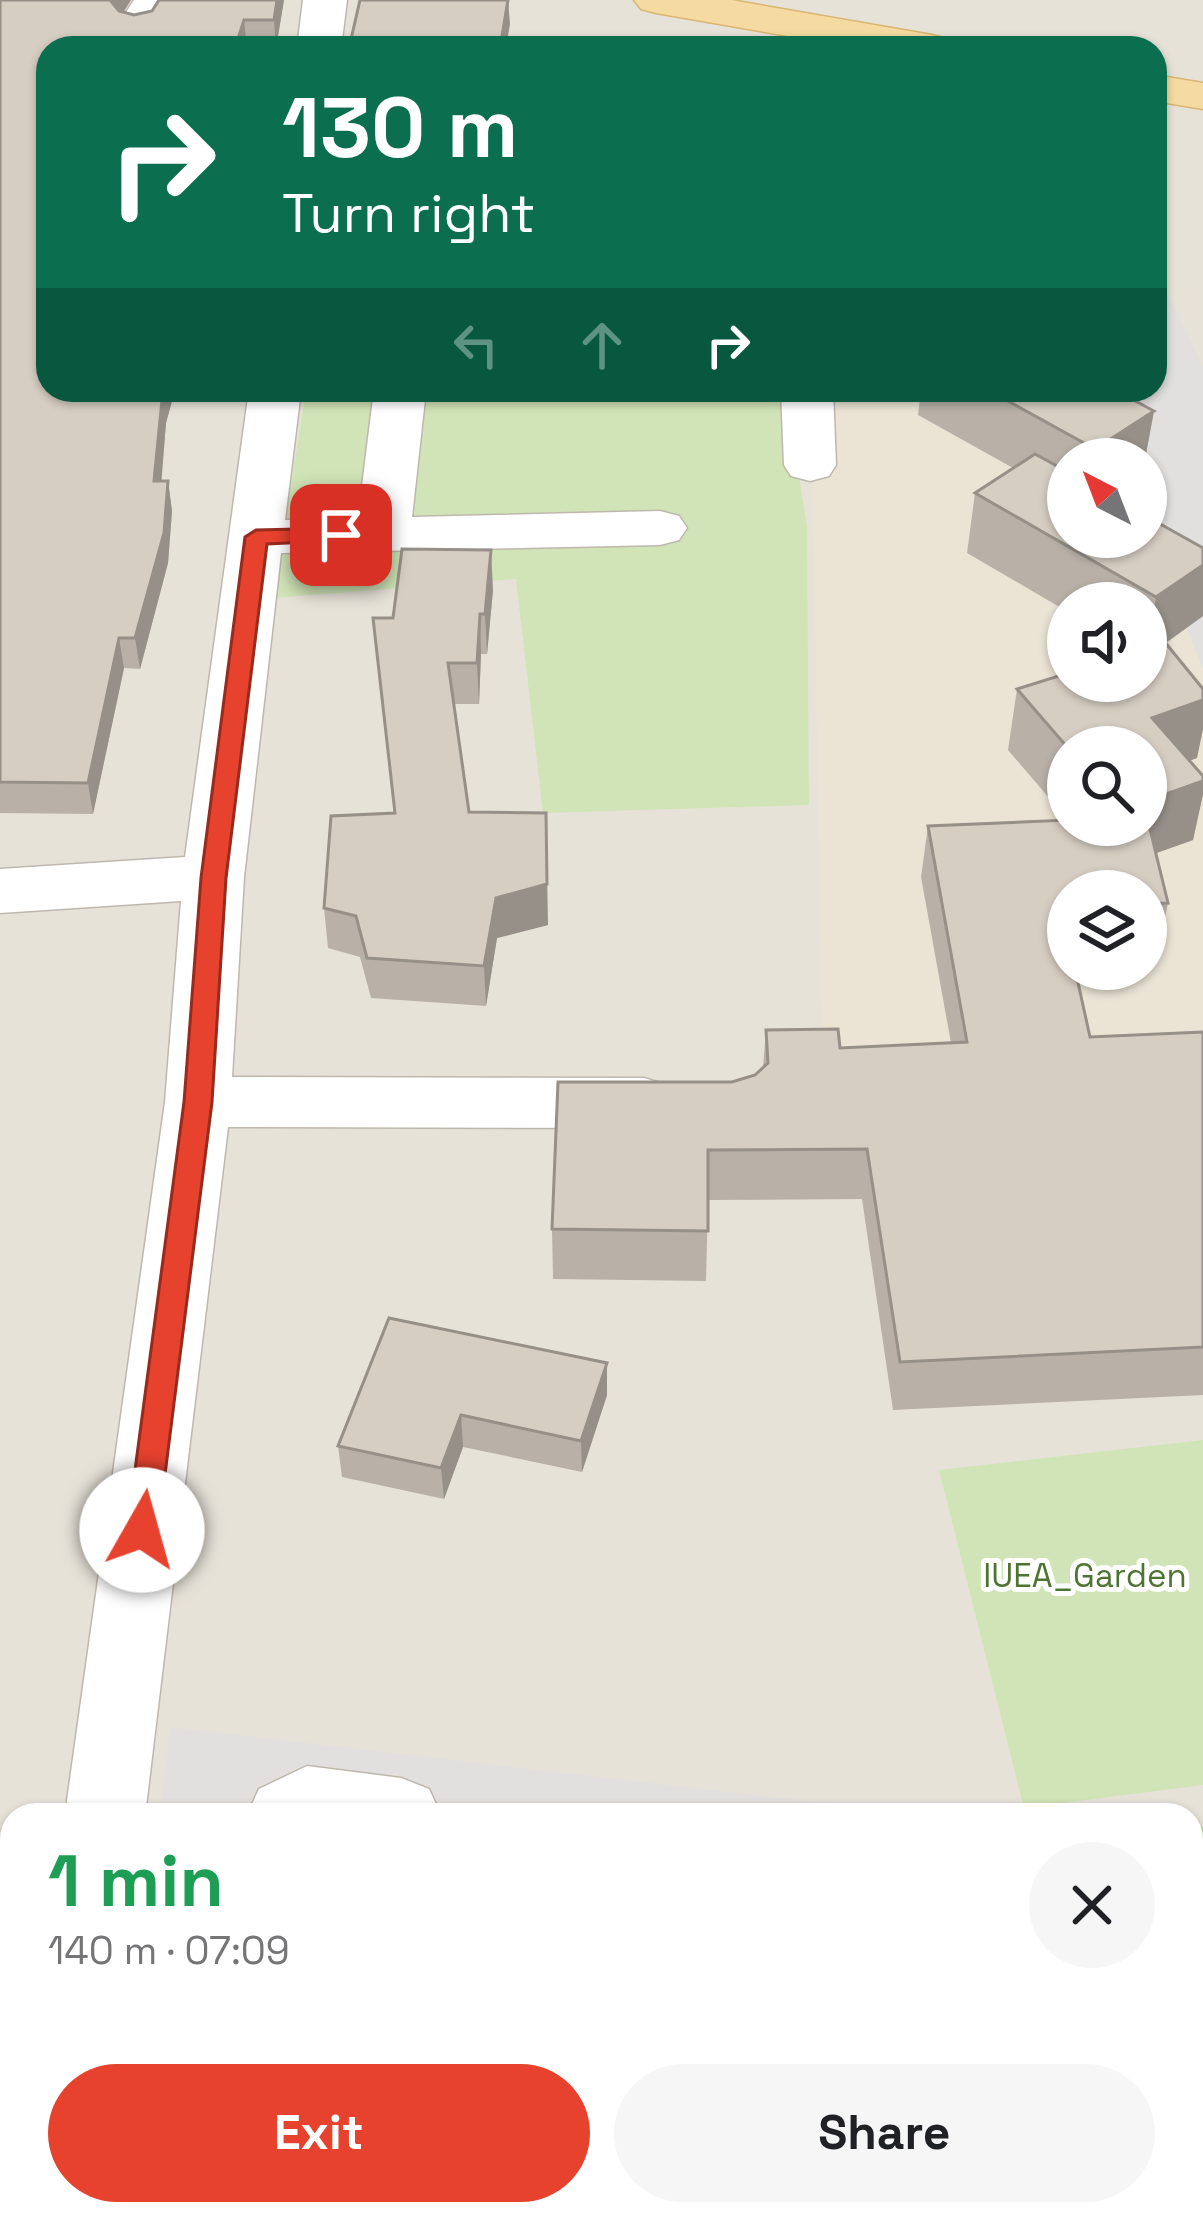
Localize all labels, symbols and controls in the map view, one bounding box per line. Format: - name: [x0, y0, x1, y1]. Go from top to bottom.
- text: 130 m: [282, 74, 519, 182]
- icon: right: [84, 84, 240, 240]
- text: Turn right: [282, 179, 535, 248]
- icon: left: [443, 312, 509, 378]
- icon: ahead: [569, 312, 635, 378]
- icon: right: [695, 312, 761, 378]
- north arrow: [1047, 438, 1167, 558]
- map controls: [1047, 438, 1167, 990]
- pin: [290, 484, 392, 586]
- icon: arrive: [308, 502, 374, 568]
- button: sound: [1047, 582, 1167, 702]
- button: search: [1047, 726, 1167, 846]
- button: layers: [1047, 870, 1167, 990]
- position arrow: [79, 1467, 205, 1593]
- park label: IUEA_Garden: [983, 1555, 1187, 1597]
- text: 1 min: [48, 1835, 224, 1927]
- button: close: [1029, 1842, 1155, 1968]
- text: 140 m · 07:09: [48, 1926, 290, 1975]
- button: Exit: [48, 2064, 590, 2202]
- button: Share: [614, 2064, 1155, 2202]

